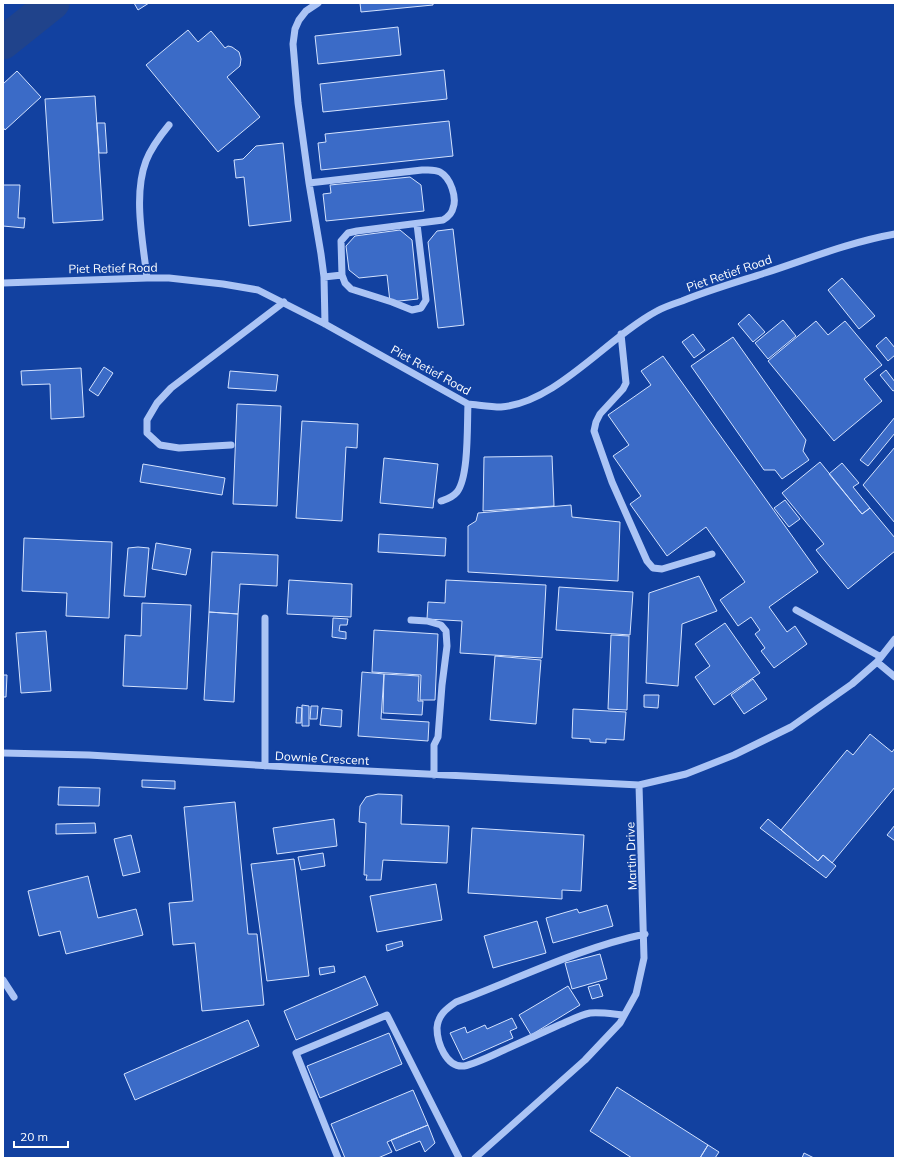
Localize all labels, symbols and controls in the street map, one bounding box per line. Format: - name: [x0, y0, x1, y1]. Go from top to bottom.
- street label: Piet Retief Road: [684, 251, 774, 295]
- street label: Piet Retief Road: [68, 260, 158, 276]
- street label: Piet Retief Road: [388, 342, 474, 398]
- street label: Downie Crescent: [275, 748, 369, 768]
- street label: Martin Drive: [622, 822, 640, 890]
- scale bar: [14, 1123, 68, 1149]
- text: 20 m: [20, 1129, 48, 1144]

